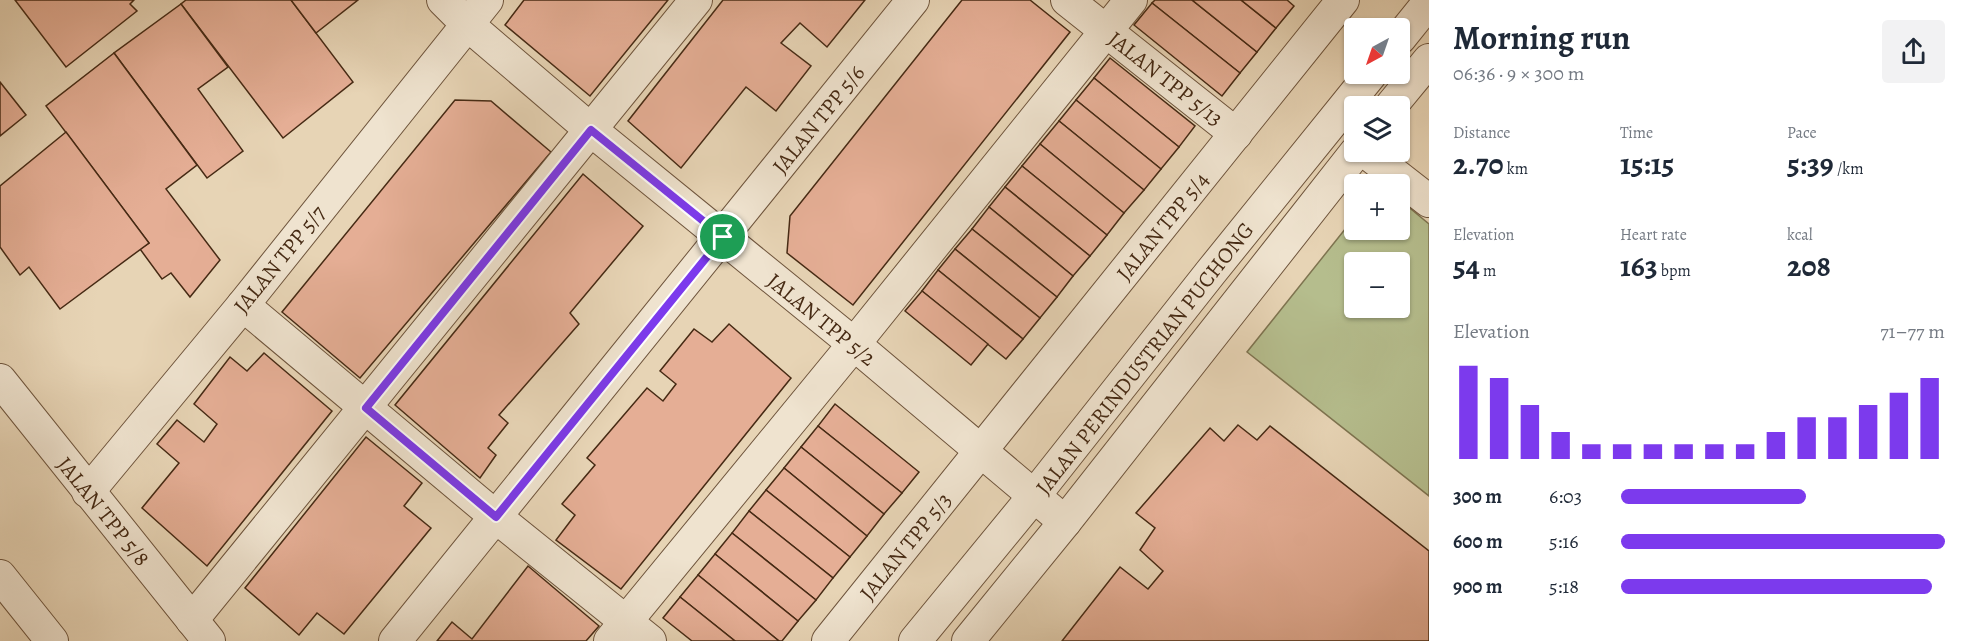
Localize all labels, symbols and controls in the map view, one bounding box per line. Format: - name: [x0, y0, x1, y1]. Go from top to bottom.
- text: Morning run: [1453, 15, 1630, 60]
- north arrow: [1344, 18, 1410, 84]
- map controls: [1344, 18, 1410, 318]
- button: share: [1882, 20, 1945, 83]
- street label: JALAN TPP 5/13: [1102, 24, 1229, 133]
- street label: JALAN TPP 5/6: [766, 59, 872, 180]
- text: 06:36 · 9 × 300 m: [1453, 60, 1584, 87]
- button: layers: [1344, 96, 1410, 162]
- text: Distance: [1453, 122, 1510, 144]
- text: Time: [1620, 122, 1653, 144]
- text: Pace: [1787, 122, 1817, 144]
- text: 2.70: [1453, 144, 1504, 184]
- text: 15:15: [1620, 144, 1674, 184]
- text: 5:39: [1787, 144, 1834, 184]
- text: km: [1504, 158, 1528, 180]
- text: /km: [1834, 158, 1863, 180]
- street label: JALAN TPP 5/4: [1110, 166, 1216, 287]
- button: +: [1344, 174, 1410, 240]
- street label: JALAN TPP 5/7: [227, 199, 333, 320]
- pin: [697, 211, 748, 262]
- street label: JALAN PERINDUSTRIAN PUCHONG: [1029, 216, 1261, 501]
- icon: arrive: [706, 220, 739, 253]
- text: Elevation: [1453, 224, 1514, 246]
- text: Heart rate: [1620, 224, 1687, 246]
- text: kcal: [1787, 224, 1813, 246]
- text: 54: [1453, 246, 1480, 286]
- text: 163: [1620, 246, 1658, 286]
- text: 208: [1787, 246, 1831, 286]
- button: −: [1344, 252, 1410, 318]
- text: m: [1480, 260, 1496, 282]
- text: bpm: [1658, 260, 1691, 282]
- street label: JALAN TPP 5/2: [761, 266, 882, 373]
- text: Elevation: [1453, 318, 1530, 345]
- text: 71–77 m: [1880, 318, 1945, 345]
- street label: JALAN TPP 5/8: [50, 451, 157, 573]
- text: 300 m: [1453, 483, 1502, 510]
- text: 6:03: [1549, 483, 1582, 510]
- street label: JALAN TPP 5/3: [853, 486, 959, 607]
- text: 600 m: [1453, 528, 1503, 555]
- text: 5:16: [1549, 528, 1578, 555]
- text: 900 m: [1453, 573, 1503, 600]
- text: 5:18: [1549, 573, 1579, 600]

